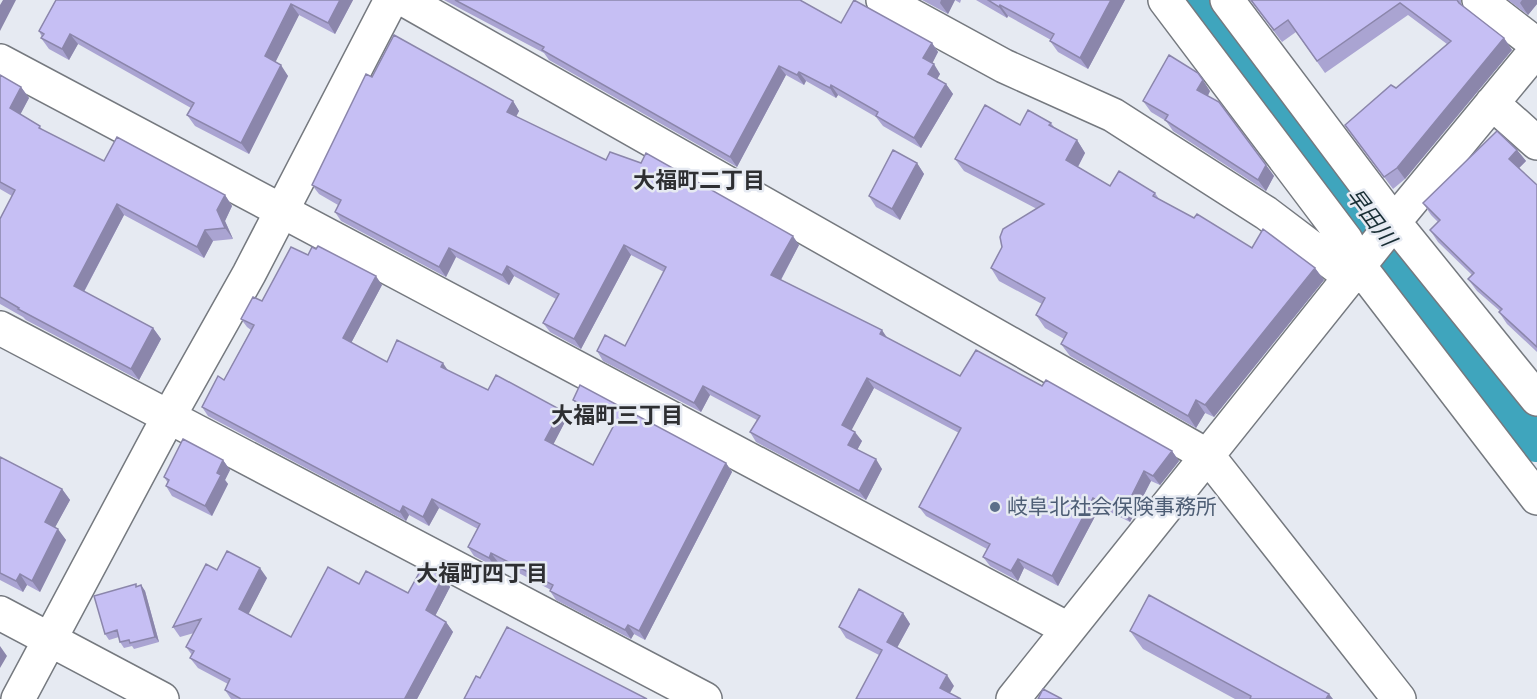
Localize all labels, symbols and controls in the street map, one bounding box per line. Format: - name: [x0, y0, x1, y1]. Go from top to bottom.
- district label: 大福町二丁目: [633, 168, 765, 193]
- water label: 早田川: [1341, 183, 1402, 252]
- district label: 大福町三丁目: [551, 403, 683, 428]
- place label: 岐阜北社会保険事務所: [1007, 495, 1217, 519]
- marker: 岐阜北社会保険事務所: [988, 500, 1002, 514]
- district label: 大福町四丁目: [416, 561, 548, 586]

